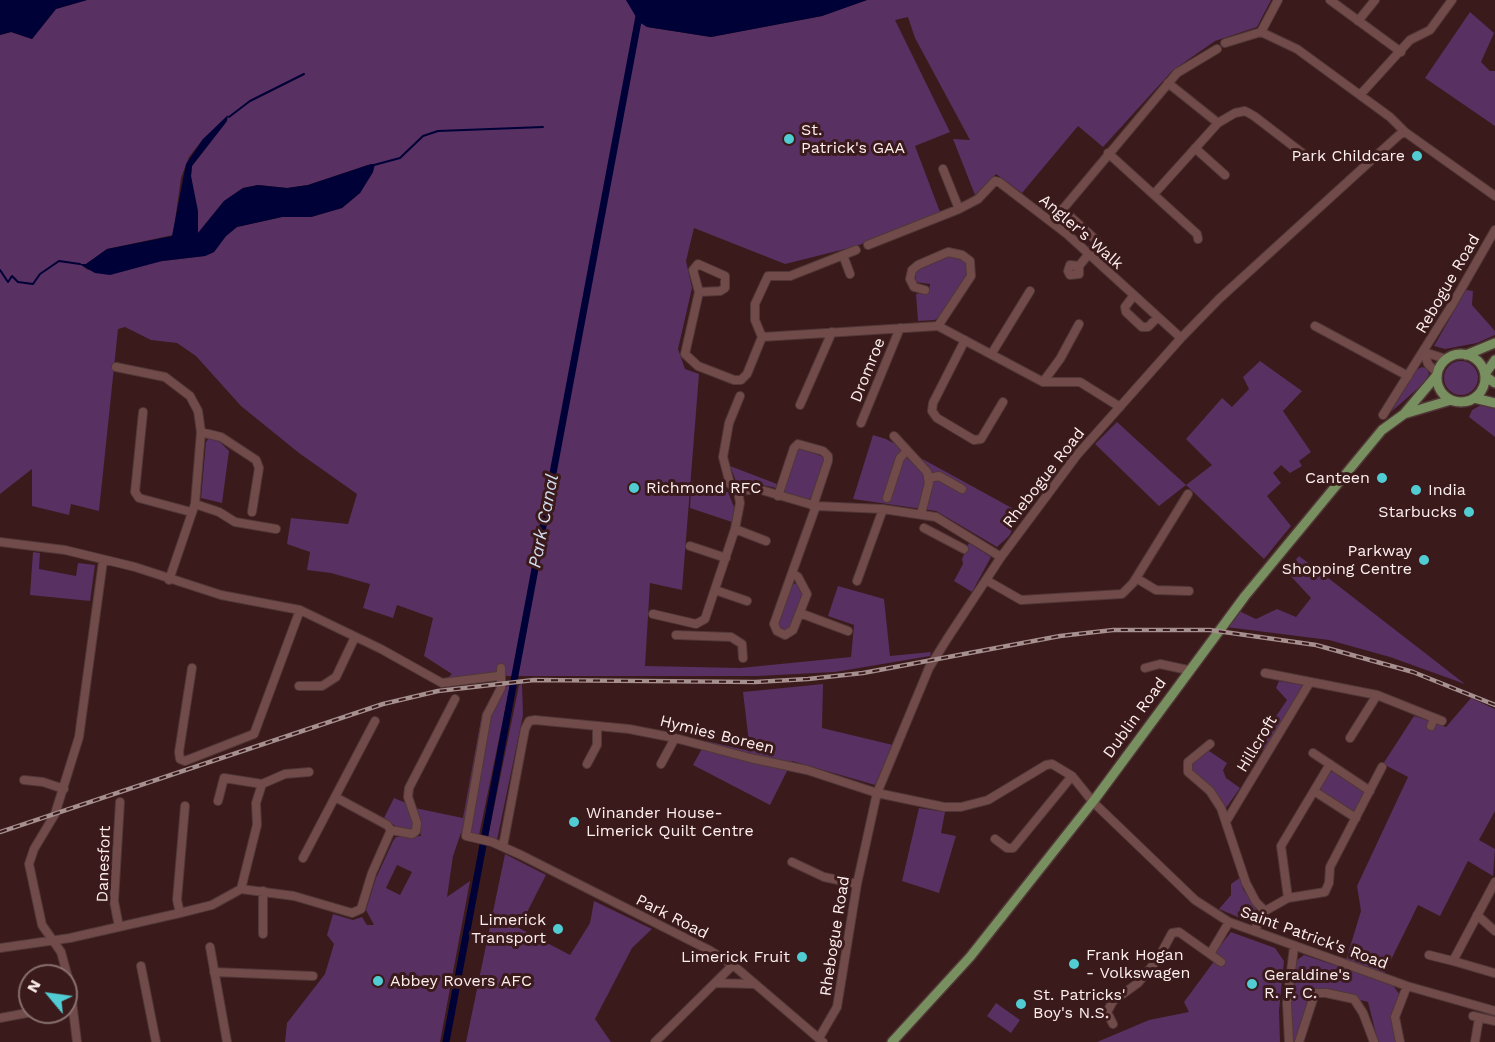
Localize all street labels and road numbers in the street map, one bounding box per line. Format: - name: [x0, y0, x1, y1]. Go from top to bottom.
- street label: Angler's Walk: [1035, 190, 1127, 274]
- street label: Rebogue Road: [1412, 231, 1484, 337]
- street label: Dromroe: [846, 335, 890, 405]
- street label: Rhebogue Road: [999, 424, 1089, 532]
- street label: Dublin Road: [1099, 674, 1171, 762]
- street label: Hymies Boreen: [658, 711, 776, 759]
- street label: Hillcroft: [1233, 712, 1281, 776]
- street label: Danesfort: [93, 825, 115, 903]
- street label: Rhebogue Road: [816, 875, 854, 997]
- street label: Park Road: [632, 891, 712, 943]
- street label: Saint Patrick's Road: [1237, 902, 1391, 974]

